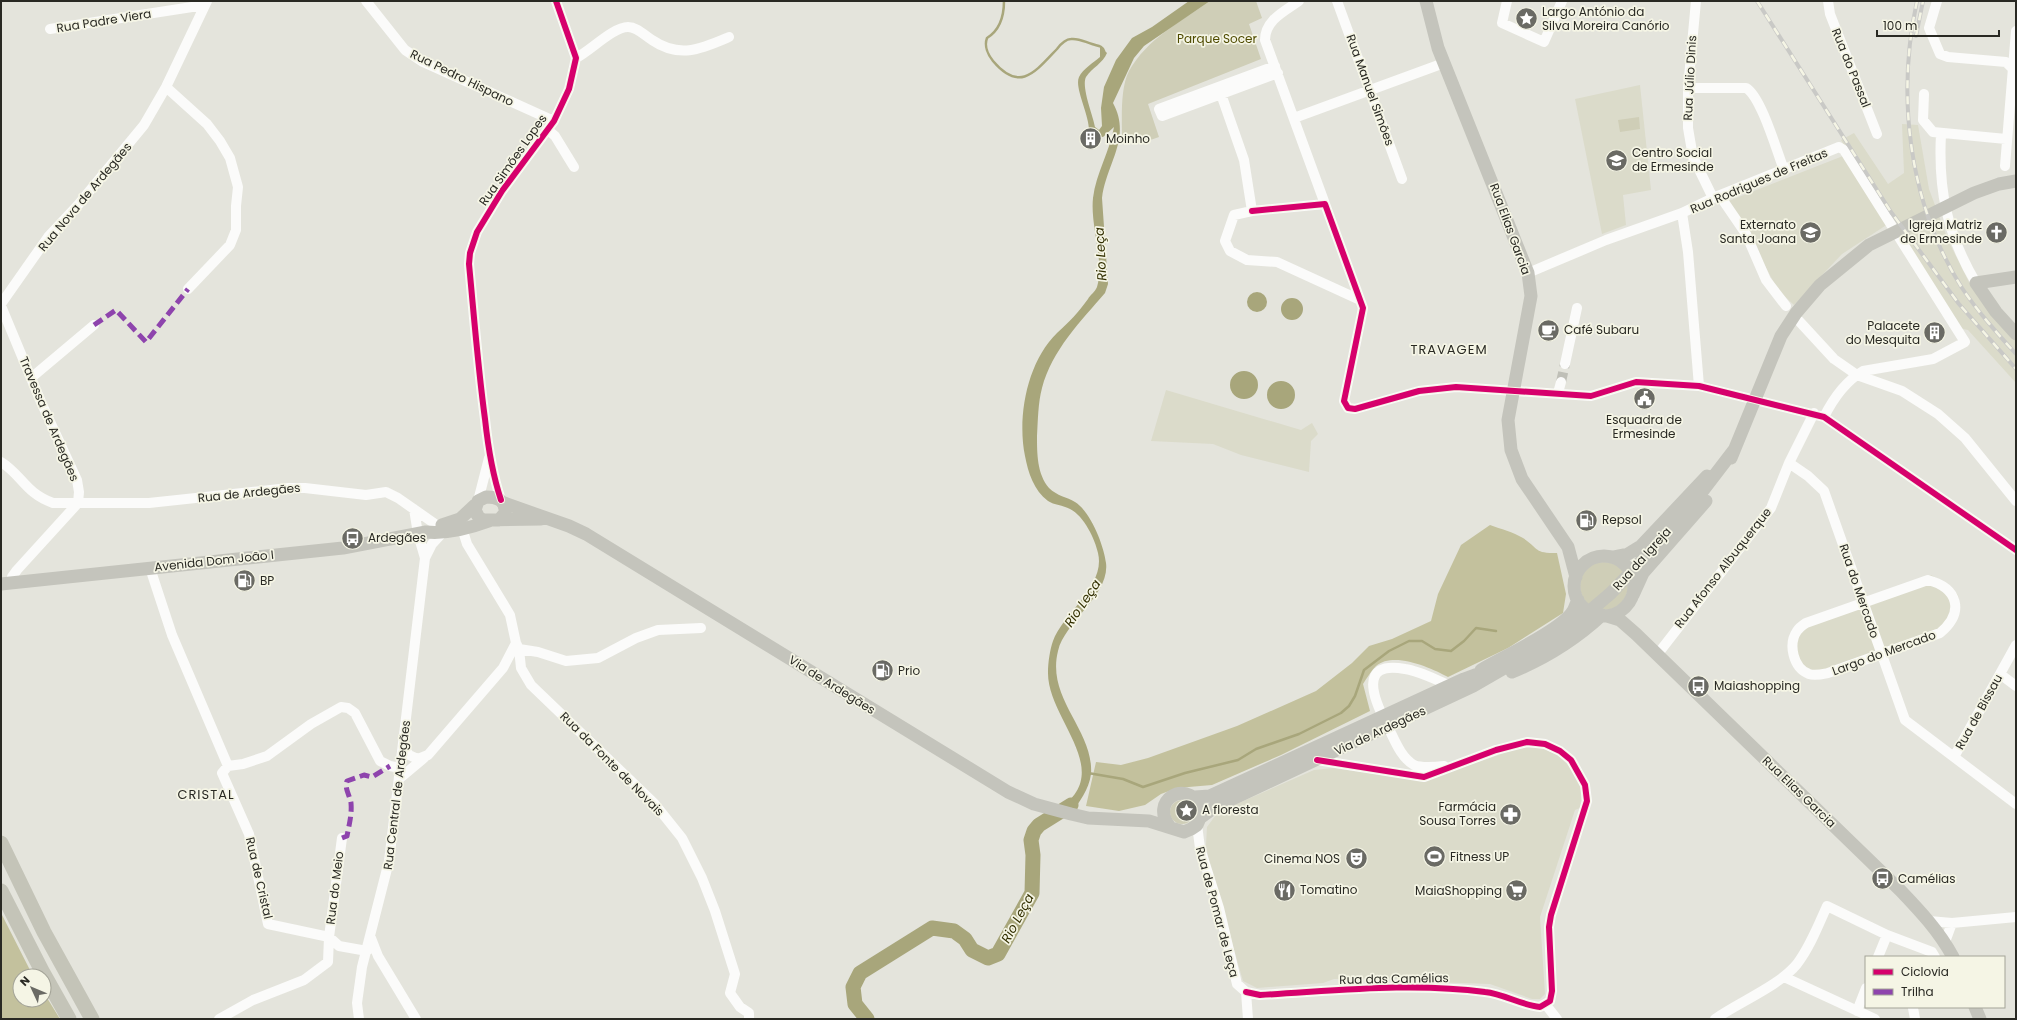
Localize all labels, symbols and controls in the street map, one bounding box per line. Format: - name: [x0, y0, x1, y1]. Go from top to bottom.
- place label: Largo António da Silva Moreira Canório: [1542, 3, 1670, 34]
- street label: Rua Padre Viera: [55, 5, 153, 36]
- place icon: Largo António da Silva Moreira Canório: [1514, 6, 1540, 32]
- scale bar: [1877, 12, 1999, 38]
- text: 100 m: [1883, 17, 1917, 34]
- street label: Rua do Passal: [1828, 26, 1875, 110]
- park label: Parque Socer: [1177, 30, 1257, 47]
- street label: Rua Manuel Simões: [1342, 32, 1399, 148]
- street label: Rua Júlio Dinis: [1679, 35, 1700, 121]
- street label: Rua Pedro Hispano: [408, 45, 517, 110]
- street label: Rua Simões Lopes: [475, 111, 551, 209]
- building icon: Moinho: [1078, 126, 1104, 152]
- place label: Moinho: [1106, 130, 1150, 147]
- street label: Rua Nova de Ardegães: [34, 139, 135, 255]
- place label: Centro Social de Ermesinde: [1632, 144, 1714, 175]
- street label: Rua Rodrigues de Freitas: [1687, 144, 1830, 217]
- school or university icon: Centro Social de Ermesinde: [1604, 147, 1630, 173]
- street label: Rua Elias Garcia: [1486, 181, 1535, 277]
- place label: Externato Santa Joana: [1720, 216, 1796, 247]
- place label: Igreja Matriz de Ermesinde: [1900, 216, 1982, 247]
- school or university icon: Externato Santa Joana: [1798, 219, 1824, 245]
- church icon: Igreja Matriz de Ermesinde: [1984, 219, 2010, 245]
- water label: Rio Leça: [1090, 226, 1111, 281]
- cafe icon: Café Subaru: [1535, 317, 1561, 343]
- place label: Palacete do Mesquita: [1846, 317, 1920, 348]
- building icon: Palacete do Mesquita: [1922, 320, 1948, 346]
- place label: Café Subaru: [1564, 321, 1639, 338]
- district label: TRAVAGEM: [1410, 340, 1488, 359]
- street label: Travessa de Ardegães: [15, 354, 83, 484]
- public building icon: Esquadra de Ermesinde: [1631, 386, 1657, 412]
- place label: Esquadra de Ermesinde: [1606, 411, 1682, 442]
- street label: Rua de Ardegães: [197, 479, 301, 506]
- street label: Rua Afonso Albuquerque: [1670, 504, 1775, 631]
- fuel station icon: Repsol: [1573, 507, 1599, 533]
- place label: Repsol: [1602, 511, 1642, 528]
- street label: Rua da Igreja: [1609, 523, 1675, 594]
- bus stop icon: Ardegães: [340, 525, 366, 551]
- place label: Ardegães: [368, 529, 426, 546]
- street label: Rua do Mercado: [1835, 541, 1884, 641]
- street label: Avenida Dom João I: [153, 546, 275, 575]
- fuel station icon: BP: [231, 568, 257, 594]
- place label: BP: [260, 572, 274, 589]
- water label: Rio Leça: [1060, 576, 1105, 631]
- street label: Largo do Mercado: [1830, 626, 1938, 679]
- street label: Via de Ardegães: [786, 651, 879, 718]
- fuel station icon: Prio: [869, 658, 895, 684]
- place label: Prio: [898, 662, 920, 679]
- street label: Rua de Bissau: [1951, 671, 2006, 752]
- bus stop icon: Maiashopping: [1685, 673, 1711, 699]
- place label: Maiashopping: [1714, 677, 1800, 694]
- street label: Via de Ardegães: [1331, 702, 1428, 759]
- street label: Rua da Fonte de Novais: [556, 708, 668, 820]
- street label: Rua Central de Ardegães: [379, 719, 414, 871]
- street label: Rua Elias Garcia: [1759, 752, 1840, 831]
- district label: CRISTAL: [177, 785, 235, 804]
- place icon: A floresta: [1173, 797, 1199, 823]
- place label: Farmácia Sousa Torres: [1419, 798, 1496, 829]
- place label: A floresta: [1202, 801, 1259, 818]
- pharmacy icon: Farmácia Sousa Torres: [1498, 801, 1524, 827]
- street label: Rua de Cristal: [242, 835, 277, 920]
- sports icon: Fitness UP: [1422, 844, 1448, 870]
- street label: Rua de Pomar de Leça: [1192, 845, 1243, 979]
- theatre icon: Cinema NOS: [1343, 846, 1369, 872]
- place label: Fitness UP: [1450, 848, 1509, 865]
- street label: Rua do Meio: [322, 850, 347, 926]
- place label: Cinema NOS: [1264, 850, 1340, 867]
- bus stop icon: Camélias: [1869, 866, 1895, 892]
- place label: Camélias: [1898, 870, 1955, 887]
- restaurant icon: Tomatino: [1271, 877, 1297, 903]
- supermarket icon: MaiaShopping: [1504, 878, 1530, 904]
- place label: Tomatino: [1300, 881, 1358, 898]
- place label: MaiaShopping: [1415, 882, 1502, 899]
- water label: Rio Leça: [996, 890, 1039, 946]
- legend: [1865, 956, 2005, 1008]
- text: Ciclovia: [1901, 963, 1949, 980]
- north arrow: [12, 968, 52, 1008]
- street label: Rua das Camélias: [1339, 969, 1449, 988]
- text: N: [16, 973, 33, 990]
- text: Trilha: [1901, 983, 1934, 1000]

